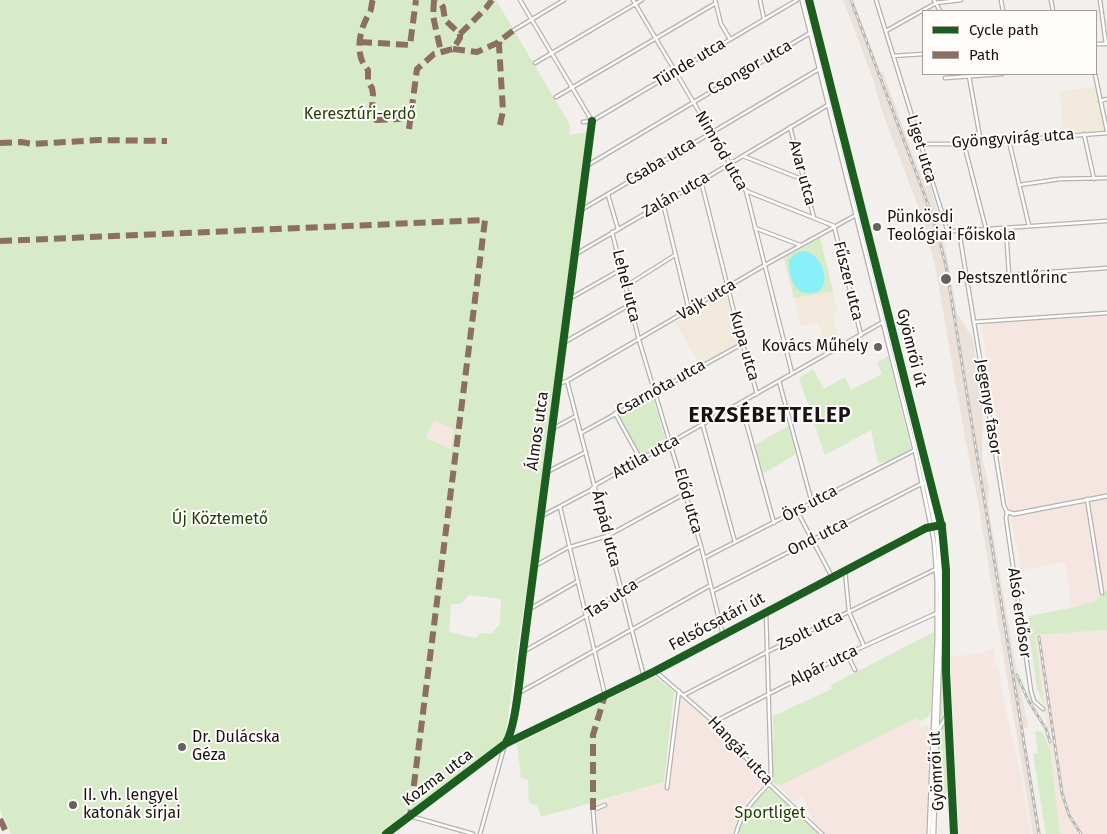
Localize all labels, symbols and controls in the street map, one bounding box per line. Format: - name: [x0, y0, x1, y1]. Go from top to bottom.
- legend: [922, 10, 1097, 75]
- text: Cycle path: [969, 21, 1039, 39]
- street label: Tünde utca: [651, 34, 729, 92]
- street label: Csongor utca: [705, 36, 795, 100]
- text: Path: [969, 46, 999, 64]
- park label: Keresztúri-erdő: [304, 105, 416, 125]
- street label: Nimród utca: [690, 108, 752, 194]
- street label: Liget utca: [902, 113, 940, 185]
- street label: Gyöngyvirág utca: [951, 125, 1075, 153]
- street label: Csaba utca: [623, 134, 699, 190]
- street label: Avar utca: [784, 138, 820, 208]
- street label: Zalán utca: [639, 168, 713, 222]
- place label: Pünkösdi Teológiai Főiskola: [887, 208, 1016, 246]
- marker: Pünkösdi Teológiai Főiskola: [871, 221, 883, 233]
- street label: Fűszer utca: [829, 239, 867, 323]
- street label: Lehel utca: [608, 248, 644, 324]
- place label: Pestszentlőrinc: [957, 269, 1068, 289]
- marker: Pestszentlőrinc: [939, 272, 953, 286]
- street label: Vajk utca: [674, 275, 740, 325]
- street label: Gyömrői út: [892, 307, 930, 389]
- street label: Kupa utca: [725, 309, 763, 383]
- place label: Kovács Műhely: [762, 337, 868, 357]
- marker: Kovács Műhely: [872, 341, 884, 353]
- street label: Csarnóta utca: [613, 356, 709, 420]
- street label: Jegenye fasor: [971, 358, 1005, 456]
- street label: Álmos utca: [523, 390, 553, 472]
- district label: ERZSÉBETTELEP: [687, 403, 853, 429]
- street label: Attila utca: [609, 431, 683, 483]
- street label: Előd utca: [670, 466, 706, 536]
- street label: Örs utca: [779, 481, 841, 527]
- street label: Árpád utca: [587, 489, 625, 569]
- park label: Új Köztemető: [172, 510, 268, 530]
- street label: Ond utca: [785, 514, 851, 560]
- street label: Alsó erdősor: [1003, 566, 1035, 660]
- street label: Tas utca: [582, 575, 642, 623]
- street label: Felsőcsatári út: [666, 589, 768, 655]
- street label: Zsolt utca: [774, 607, 846, 655]
- street label: Alpár utca: [787, 641, 861, 691]
- street label: Hangár utca: [703, 713, 777, 789]
- place label: Dr. Dulácska Géza: [192, 728, 280, 766]
- street label: Gyömrői út: [925, 731, 949, 811]
- marker: Dr. Dulácska Géza: [176, 741, 188, 753]
- street label: Kozma utca: [399, 745, 477, 811]
- place label: II. vh. lengyel katonák sírjai: [83, 786, 181, 824]
- marker: II. vh. lengyel katonák sírjai: [67, 799, 79, 811]
- park label: Sportliget: [734, 804, 806, 824]

